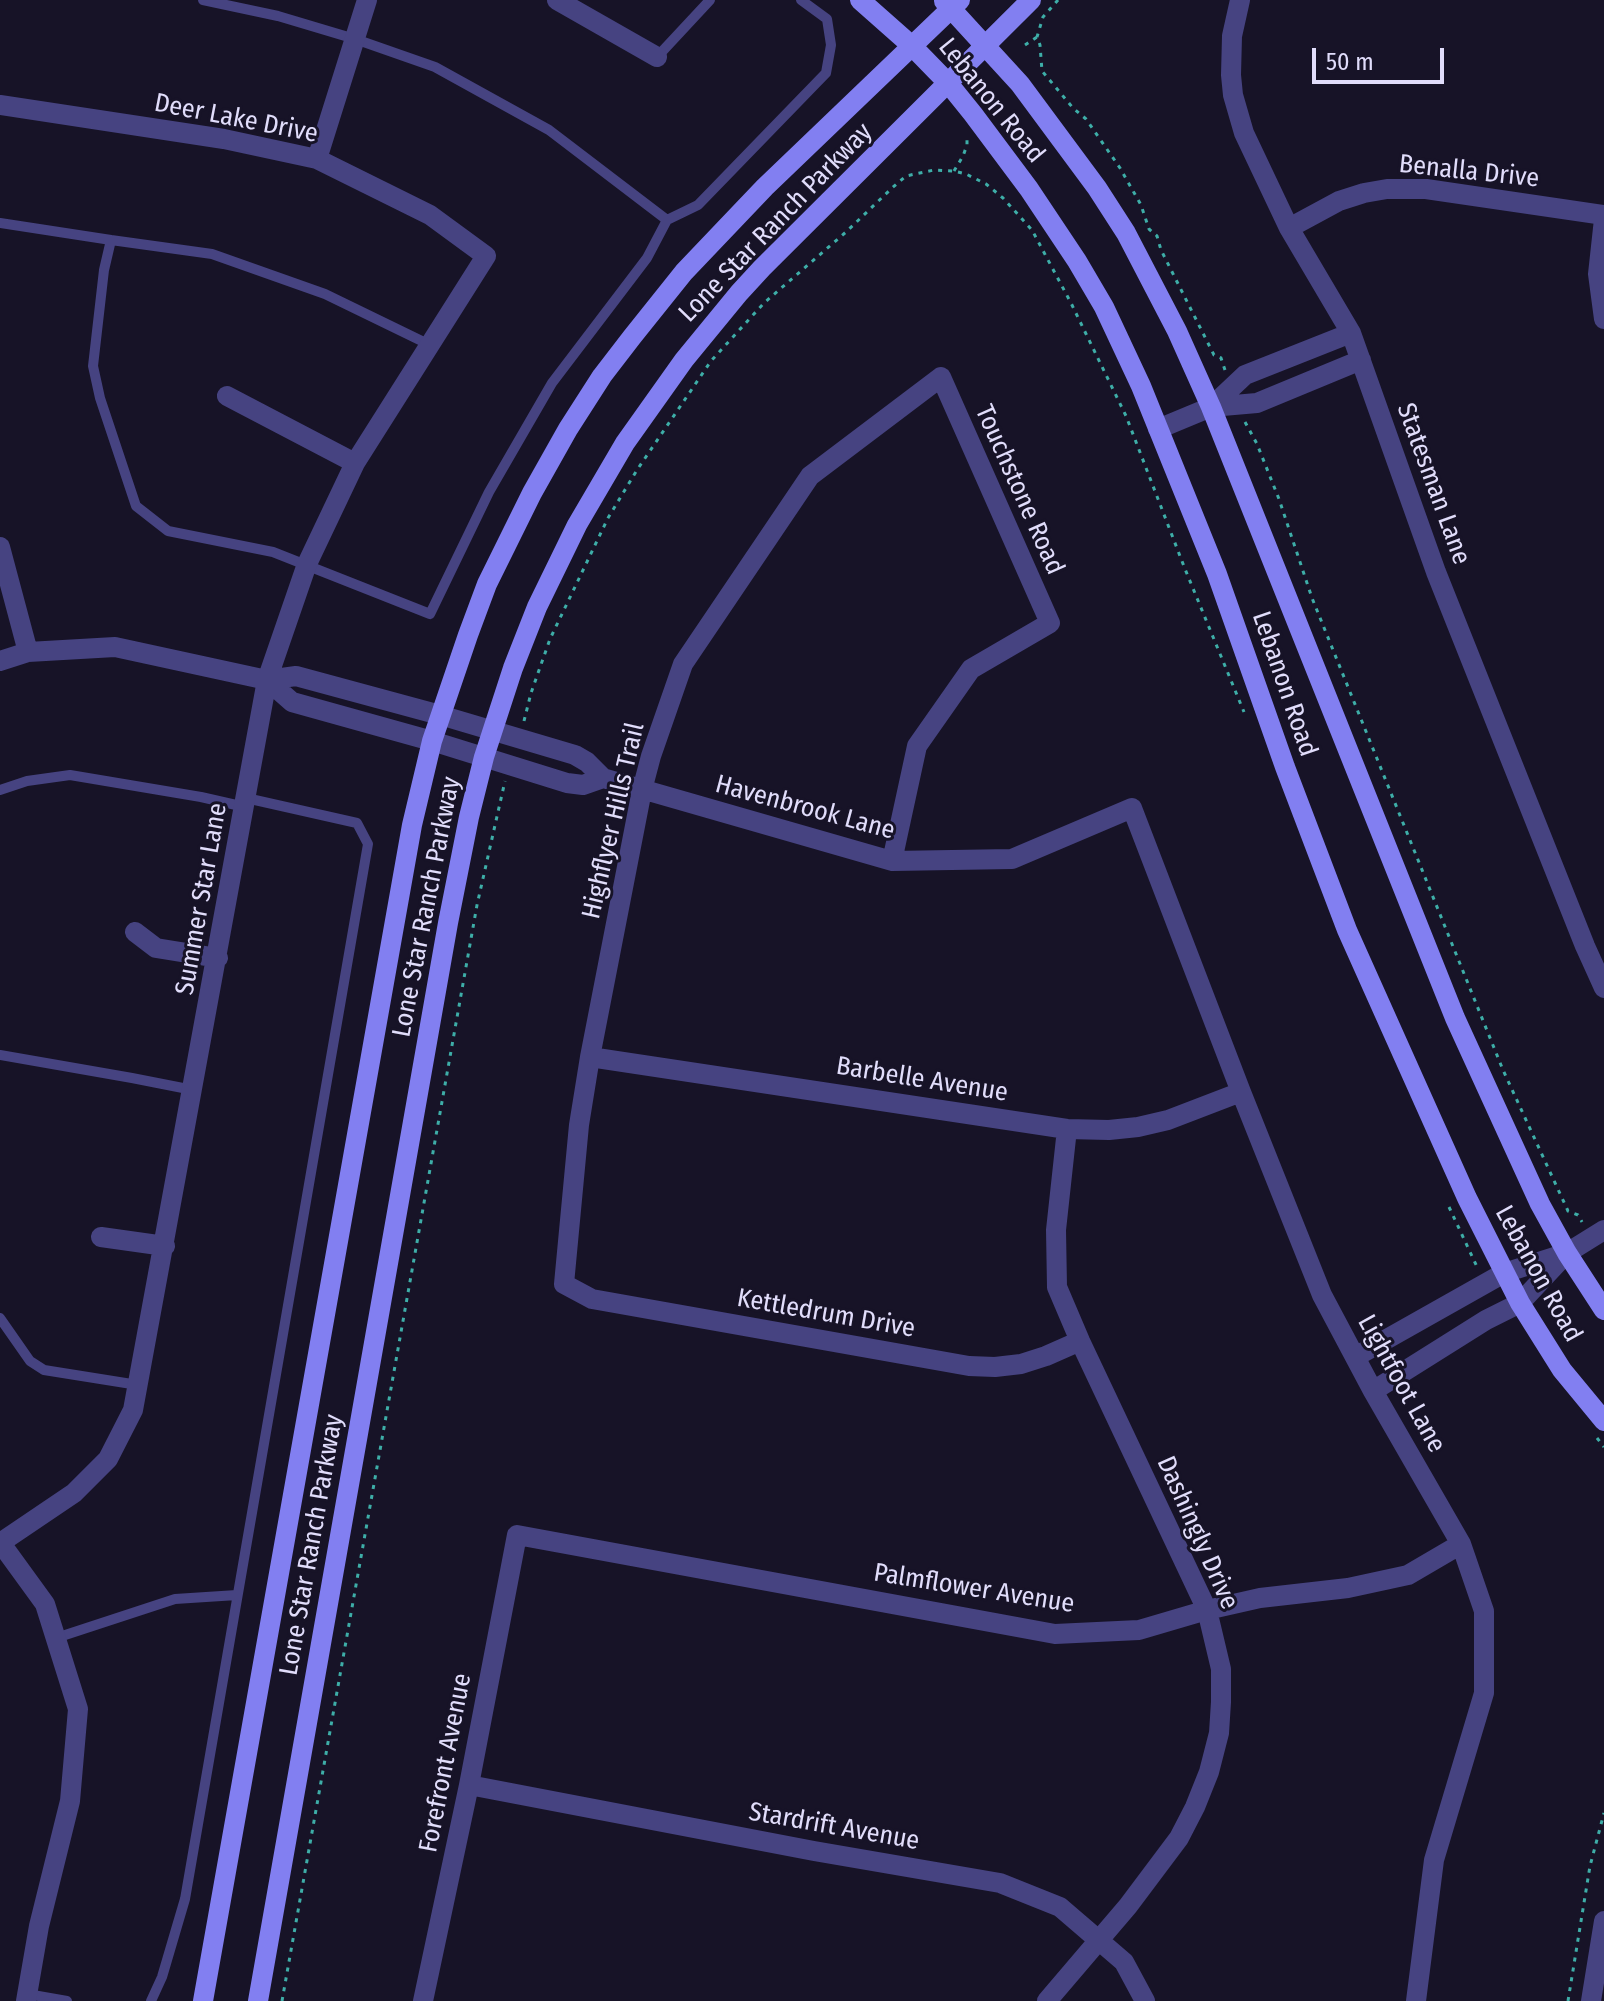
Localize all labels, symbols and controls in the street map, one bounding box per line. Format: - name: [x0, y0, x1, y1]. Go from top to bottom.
- street label: Lebanon Road: [931, 32, 1051, 170]
- scale bar: [1316, 32, 1448, 82]
- text: 50 m: [1326, 48, 1374, 76]
- street label: Deer Lake Drive: [152, 88, 320, 150]
- street label: Lone Star Ranch Parkway: [673, 117, 879, 329]
- street label: Benalla Drive: [1397, 149, 1541, 195]
- street label: Statesman Lane: [1389, 399, 1477, 569]
- street label: Touchstone Road: [968, 400, 1070, 580]
- street label: Lebanon Road: [1245, 607, 1323, 761]
- street label: Highflyer Hills Trail: [576, 720, 652, 922]
- street label: Havenbrook Lane: [712, 769, 898, 847]
- street label: Lone Star Ranch Parkway: [386, 774, 468, 1040]
- street label: Summer Star Lane: [170, 801, 234, 997]
- street label: Barbelle Avenue: [834, 1051, 1010, 1109]
- street label: Lebanon Road: [1488, 1200, 1588, 1348]
- street label: Kettledrum Drive: [735, 1283, 917, 1345]
- street label: Lightfoot Lane: [1350, 1310, 1452, 1458]
- street label: Lone Star Ranch Parkway: [274, 1412, 350, 1678]
- street label: Dashingly Drive: [1149, 1452, 1245, 1614]
- street label: Palmflower Avenue: [872, 1558, 1076, 1620]
- street label: Forefront Avenue: [413, 1671, 479, 1855]
- street label: Stardrift Avenue: [746, 1797, 922, 1857]

